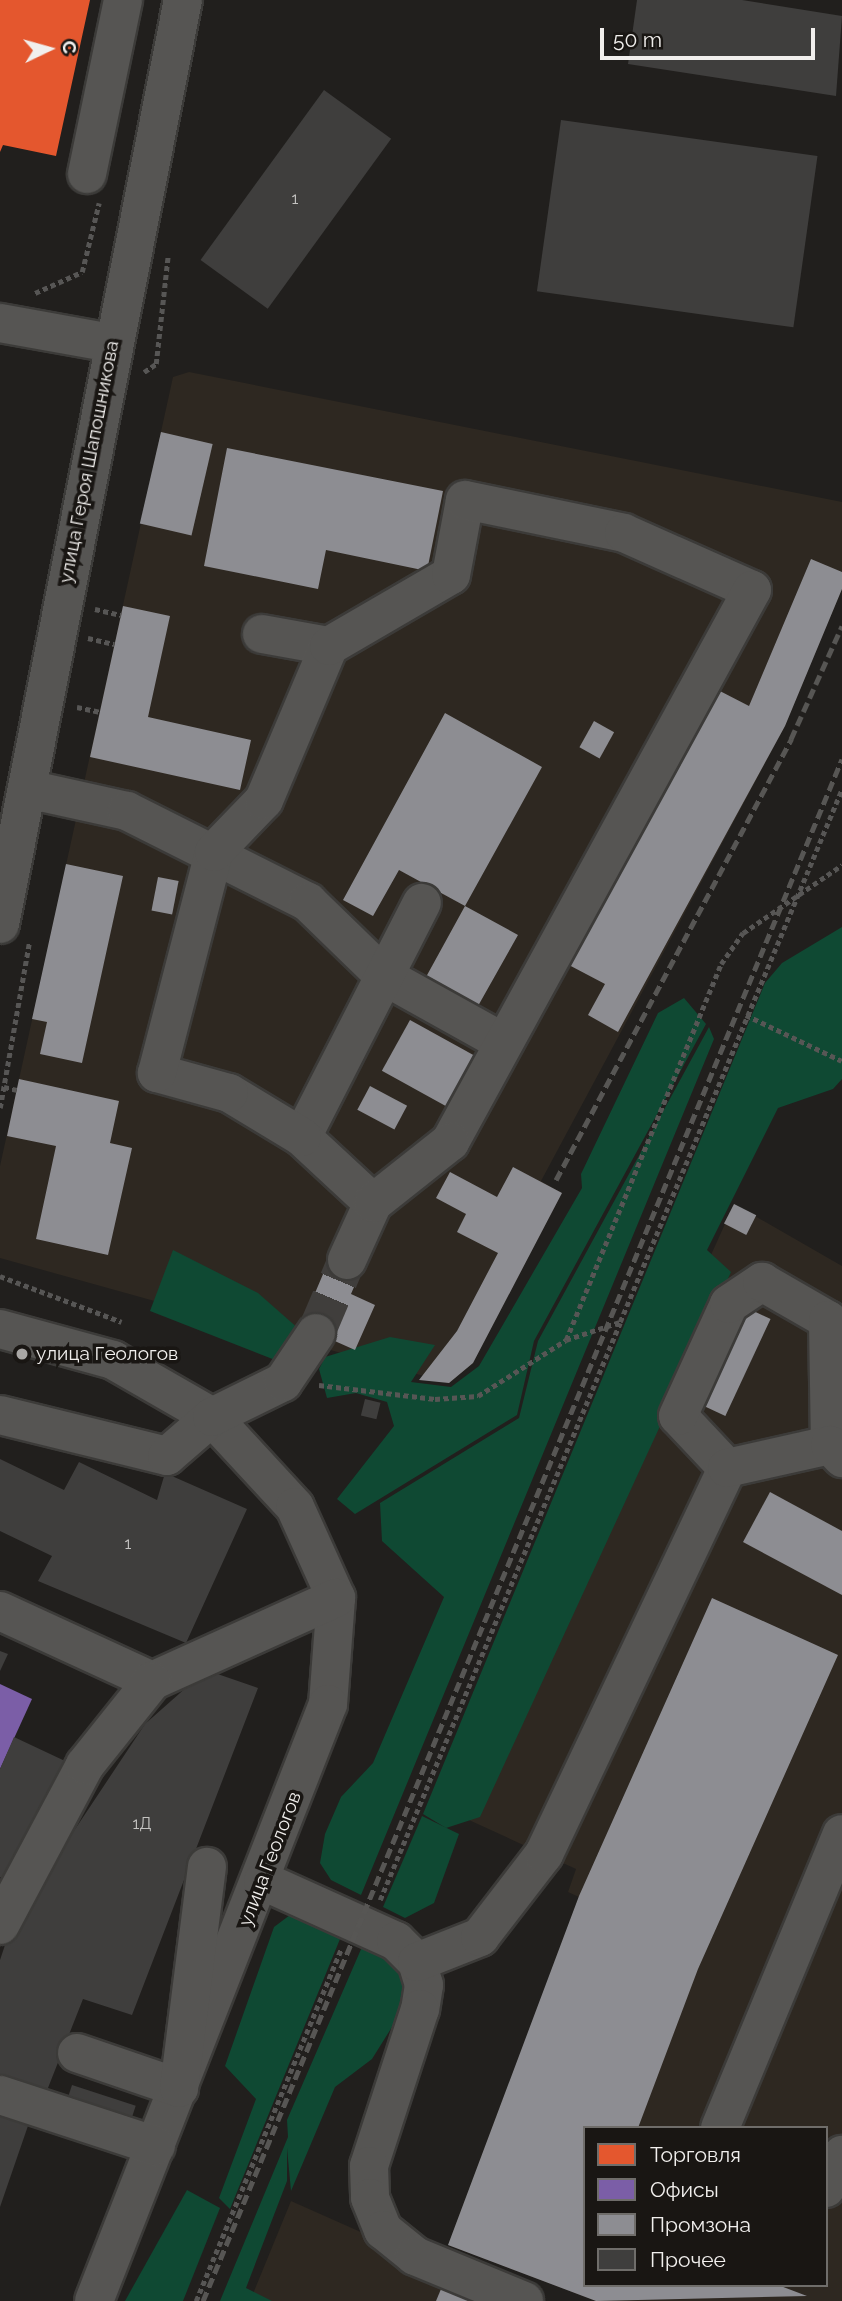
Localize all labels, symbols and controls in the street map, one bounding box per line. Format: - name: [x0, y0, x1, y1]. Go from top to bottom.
- north arrow: [14, 14, 84, 84]
- scale bar: [604, 14, 819, 58]
- text: 50 m: [613, 27, 662, 52]
- text: С: [58, 40, 81, 55]
- house number: 1: [292, 189, 298, 209]
- street label: улица Героя Шапошникова: [54, 339, 124, 585]
- place label: улица Геологов: [36, 1343, 178, 1365]
- marker: улица Геологов: [14, 1346, 30, 1362]
- house number: 1: [125, 1534, 131, 1554]
- street label: улица Геологов: [234, 1789, 306, 1929]
- house number: 1Д: [133, 1814, 151, 1834]
- legend: [583, 2126, 828, 2287]
- text: Торговля: [650, 2142, 741, 2167]
- text: Офисы: [650, 2177, 719, 2202]
- text: Промзона: [650, 2212, 751, 2237]
- text: Прочее: [650, 2247, 726, 2272]

